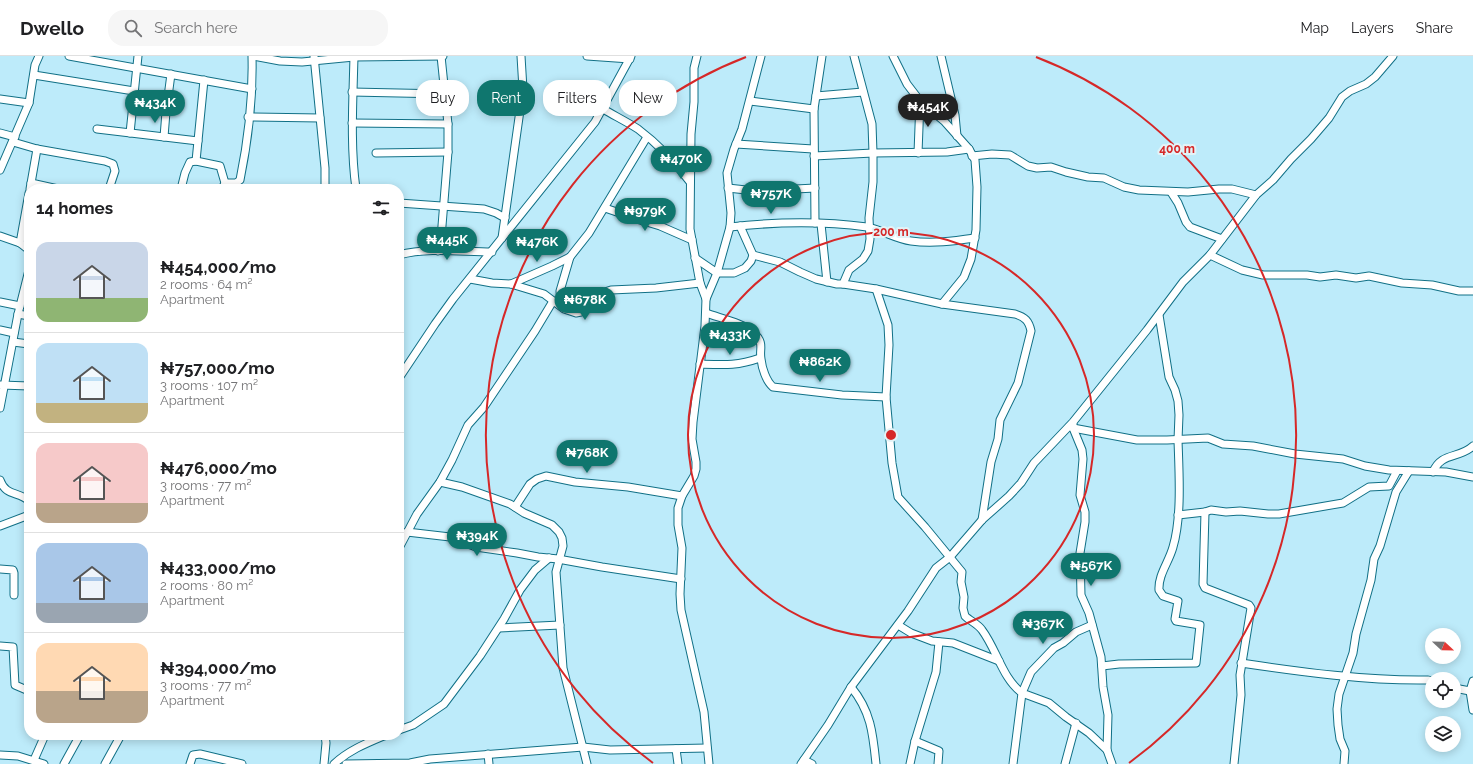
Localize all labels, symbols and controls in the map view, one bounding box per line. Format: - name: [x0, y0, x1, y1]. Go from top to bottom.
- search box: [108, 10, 388, 46]
- text: Dwello: [20, 17, 84, 39]
- icon: search: [122, 17, 144, 39]
- text: Search here: [154, 19, 237, 37]
- text: Map: [1301, 20, 1329, 36]
- text: Layers: [1351, 20, 1394, 36]
- text: Share: [1416, 20, 1453, 36]
- chip: Buy: [416, 80, 469, 116]
- chip: Rent: [477, 80, 535, 116]
- chip: Filters: [543, 80, 611, 116]
- chip: New: [619, 80, 677, 116]
- pin: ₦434K: [127, 90, 183, 124]
- pin: ₦454K: [900, 94, 956, 128]
- text: ₦434K: [134, 95, 176, 110]
- text: ₦454K: [907, 99, 949, 114]
- text: 400 m: [1159, 142, 1195, 156]
- pin: ₦470K: [653, 146, 709, 180]
- text: ₦470K: [660, 151, 702, 166]
- pin: ₦757K: [743, 181, 799, 215]
- text: ₦757K: [750, 186, 792, 201]
- icon: filters: [370, 197, 392, 219]
- text: 14 homes: [36, 198, 113, 218]
- pin: ₦979K: [617, 198, 673, 232]
- text: ₦979K: [624, 203, 666, 218]
- text: 200 m: [873, 225, 909, 239]
- pin: ₦445K: [419, 227, 475, 261]
- pin: ₦476K: [509, 229, 565, 263]
- text: ₦445K: [426, 232, 468, 247]
- text: ₦476K: [516, 234, 558, 249]
- text: ₦454,000/mo: [160, 257, 276, 277]
- icon: home: [68, 258, 116, 306]
- text: 2 rooms · 64 m²: [160, 277, 252, 292]
- pin: ₦678K: [557, 287, 613, 321]
- text: Apartment: [160, 292, 224, 307]
- text: ₦678K: [564, 292, 606, 307]
- pin: ₦433K: [702, 322, 758, 356]
- text: ₦433K: [709, 327, 751, 342]
- pin: ₦862K: [792, 349, 848, 383]
- text: ₦862K: [799, 354, 841, 369]
- text: ₦757,000/mo: [160, 358, 274, 378]
- icon: home: [68, 359, 116, 407]
- text: 3 rooms · 107 m²: [160, 378, 258, 393]
- text: Apartment: [160, 393, 224, 408]
- centre of rings: [884, 428, 898, 442]
- pin: ₦768K: [559, 440, 615, 474]
- text: ₦768K: [566, 445, 608, 460]
- text: ₦476,000/mo: [160, 458, 277, 478]
- icon: home: [68, 459, 116, 507]
- text: 3 rooms · 77 m²: [160, 478, 252, 493]
- text: Apartment: [160, 493, 224, 508]
- pin: ₦394K: [449, 523, 505, 557]
- text: ₦394K: [456, 528, 498, 543]
- pin: ₦567K: [1063, 553, 1119, 587]
- text: ₦433,000/mo: [160, 558, 276, 578]
- text: ₦567K: [1070, 558, 1112, 573]
- icon: home: [68, 559, 116, 607]
- text: 2 rooms · 80 m²: [160, 578, 253, 593]
- text: Apartment: [160, 593, 224, 608]
- pin: ₦367K: [1015, 611, 1071, 645]
- text: ₦367K: [1022, 616, 1064, 631]
- north arrow: [1425, 628, 1461, 664]
- map controls: [1425, 628, 1461, 752]
- text: ₦394,000/mo: [160, 658, 276, 678]
- icon: home: [68, 659, 116, 707]
- button: locate: [1425, 672, 1461, 708]
- text: 3 rooms · 77 m²: [160, 678, 252, 693]
- text: Apartment: [160, 693, 224, 708]
- button: layers: [1425, 716, 1461, 752]

